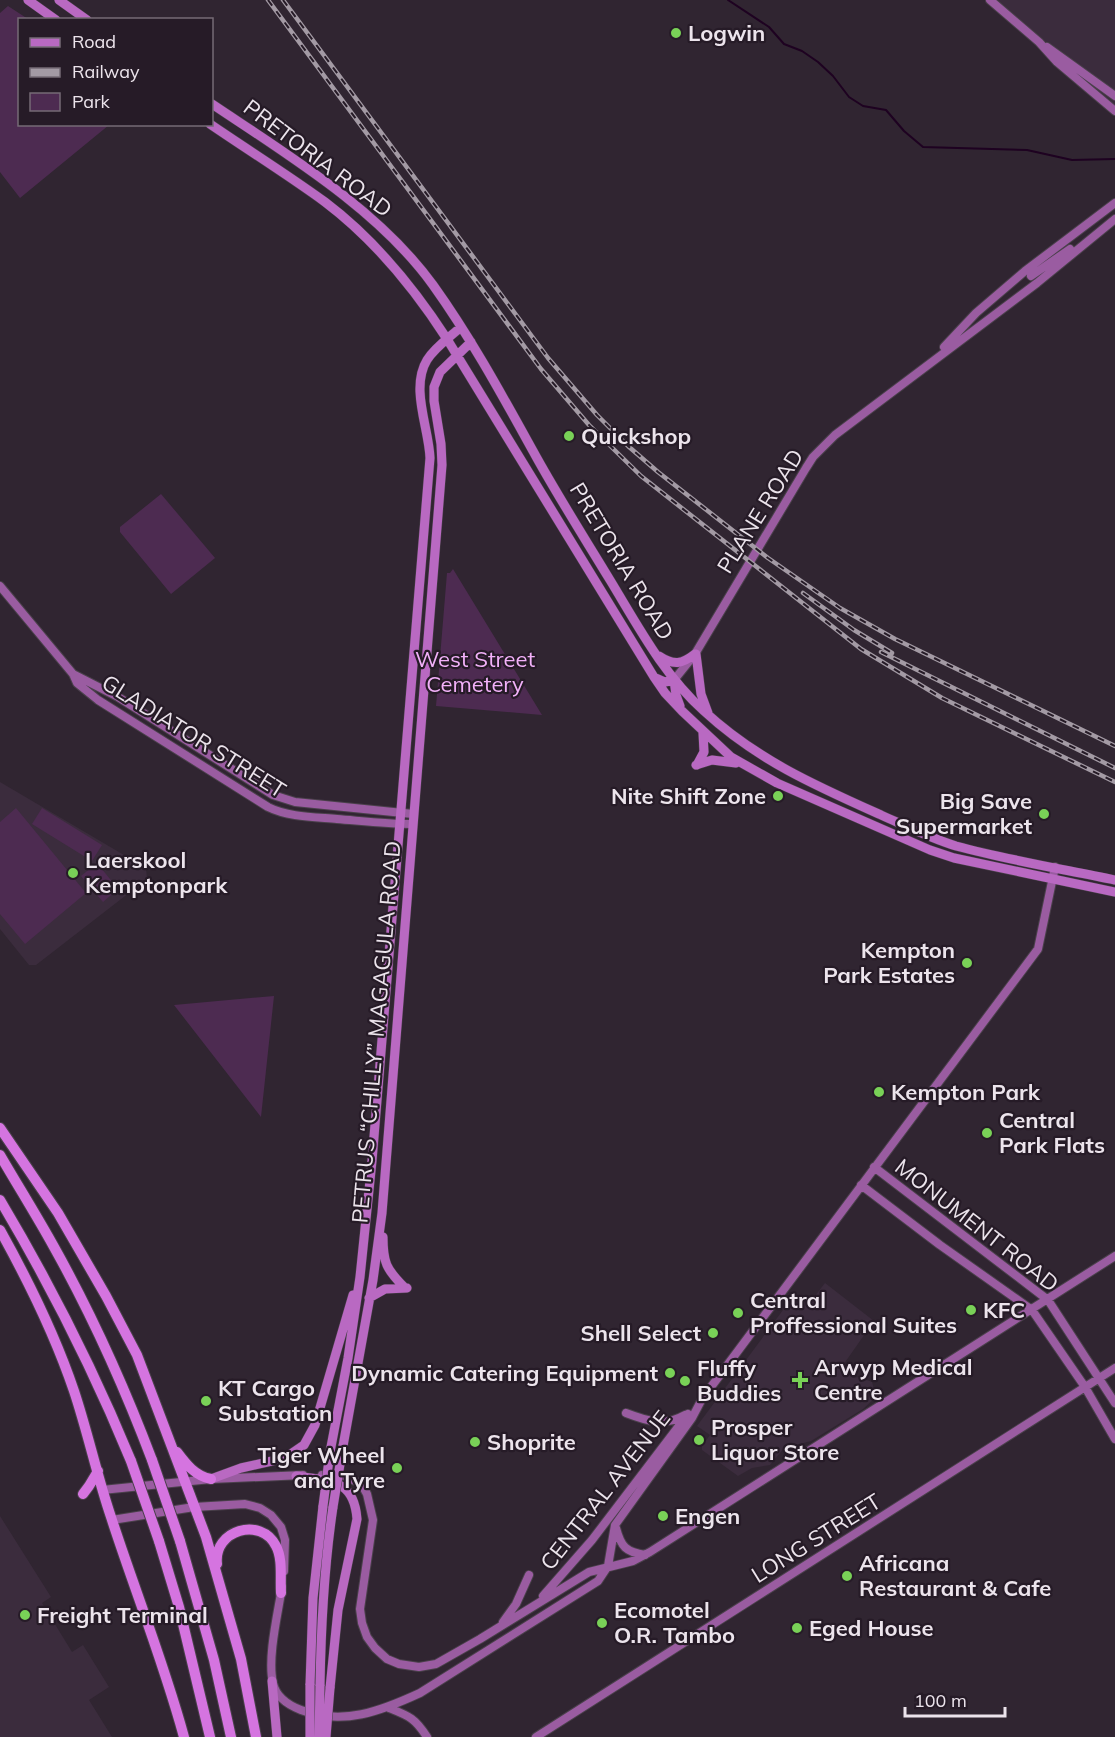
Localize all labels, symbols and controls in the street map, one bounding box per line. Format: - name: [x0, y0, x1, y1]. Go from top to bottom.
- legend: [18, 18, 213, 126]
- place label: Logwin: [688, 19, 765, 47]
- marker: Logwin: [669, 26, 683, 40]
- text: Road: [72, 30, 116, 53]
- text: Railway: [72, 60, 140, 83]
- text: Park: [72, 90, 111, 113]
- street label: PRETORIA ROAD: [238, 93, 398, 223]
- place label: Quickshop: [581, 422, 691, 450]
- marker: Quickshop: [562, 429, 576, 443]
- street label: PLANE ROAD: [711, 444, 809, 578]
- street label: PRETORIA ROAD: [564, 477, 680, 645]
- park label: West Street Cemetery: [415, 645, 535, 698]
- street label: GLADIATOR STREET: [97, 668, 291, 804]
- place label: Nite Shift Zone: [611, 782, 766, 810]
- place label: Big Save Supermarket: [896, 787, 1032, 840]
- marker: Nite Shift Zone: [771, 789, 785, 803]
- marker: Big Save Supermarket: [1037, 807, 1051, 821]
- street label: PETRUS “CHILLY” MAGAGULA ROAD: [345, 840, 407, 1224]
- place label: Laerskool Kemptonpark: [85, 846, 228, 899]
- marker: Laerskool Kemptonpark: [66, 866, 80, 880]
- place label: Kempton Park Estates: [823, 936, 955, 989]
- marker: Kempton Park Estates: [960, 956, 974, 970]
- place label: Kempton Park: [891, 1078, 1041, 1106]
- marker: Kempton Park: [872, 1085, 886, 1099]
- place label: Central Park Flats: [999, 1106, 1105, 1159]
- marker: Central Park Flats: [980, 1126, 994, 1140]
- street label: MONUMENT ROAD: [890, 1152, 1064, 1298]
- place label: Central Proffessional Suites: [750, 1286, 957, 1339]
- place label: KFC: [983, 1296, 1025, 1324]
- marker: KFC: [964, 1303, 978, 1317]
- marker: Central Proffessional Suites: [731, 1306, 745, 1320]
- place label: Shell Select: [580, 1319, 701, 1347]
- marker: Shell Select: [706, 1326, 720, 1340]
- place label: Arwyp Medical Centre: [814, 1353, 972, 1406]
- place label: Fluffy Buddies: [697, 1354, 781, 1407]
- place label: Dynamic Catering Equipment: [351, 1359, 658, 1387]
- marker: Dynamic Catering Equipment: [663, 1366, 677, 1380]
- marker: Arwyp Medical Centre: [791, 1371, 809, 1389]
- place label: KT Cargo Substation: [218, 1374, 332, 1427]
- marker: Fluffy Buddies: [678, 1374, 692, 1388]
- marker: KT Cargo Substation: [199, 1394, 213, 1408]
- street label: CENTRAL AVENUE: [534, 1404, 676, 1576]
- place label: Prosper Liquor Store: [711, 1413, 839, 1466]
- place label: Shoprite: [487, 1428, 576, 1456]
- marker: Prosper Liquor Store: [692, 1433, 706, 1447]
- marker: Shoprite: [468, 1435, 482, 1449]
- place label: Tiger Wheel and Tyre: [257, 1441, 385, 1494]
- marker: Tiger Wheel and Tyre: [390, 1461, 404, 1475]
- street label: LONG STREET: [746, 1487, 886, 1589]
- place label: Engen: [675, 1502, 740, 1530]
- marker: Engen: [656, 1509, 670, 1523]
- place label: Africana Restaurant & Cafe: [859, 1549, 1051, 1602]
- marker: Africana Restaurant & Cafe: [840, 1569, 854, 1583]
- place label: Ecomotel O.R. Tambo: [614, 1596, 735, 1649]
- place label: Freight Terminal: [37, 1601, 208, 1629]
- marker: Freight Terminal: [18, 1608, 32, 1622]
- place label: Eged House: [809, 1614, 934, 1642]
- marker: Ecomotel O.R. Tambo: [595, 1616, 609, 1630]
- marker: Eged House: [790, 1621, 804, 1635]
- scale bar: [905, 1680, 1006, 1718]
- text: 100 m: [914, 1689, 967, 1712]

